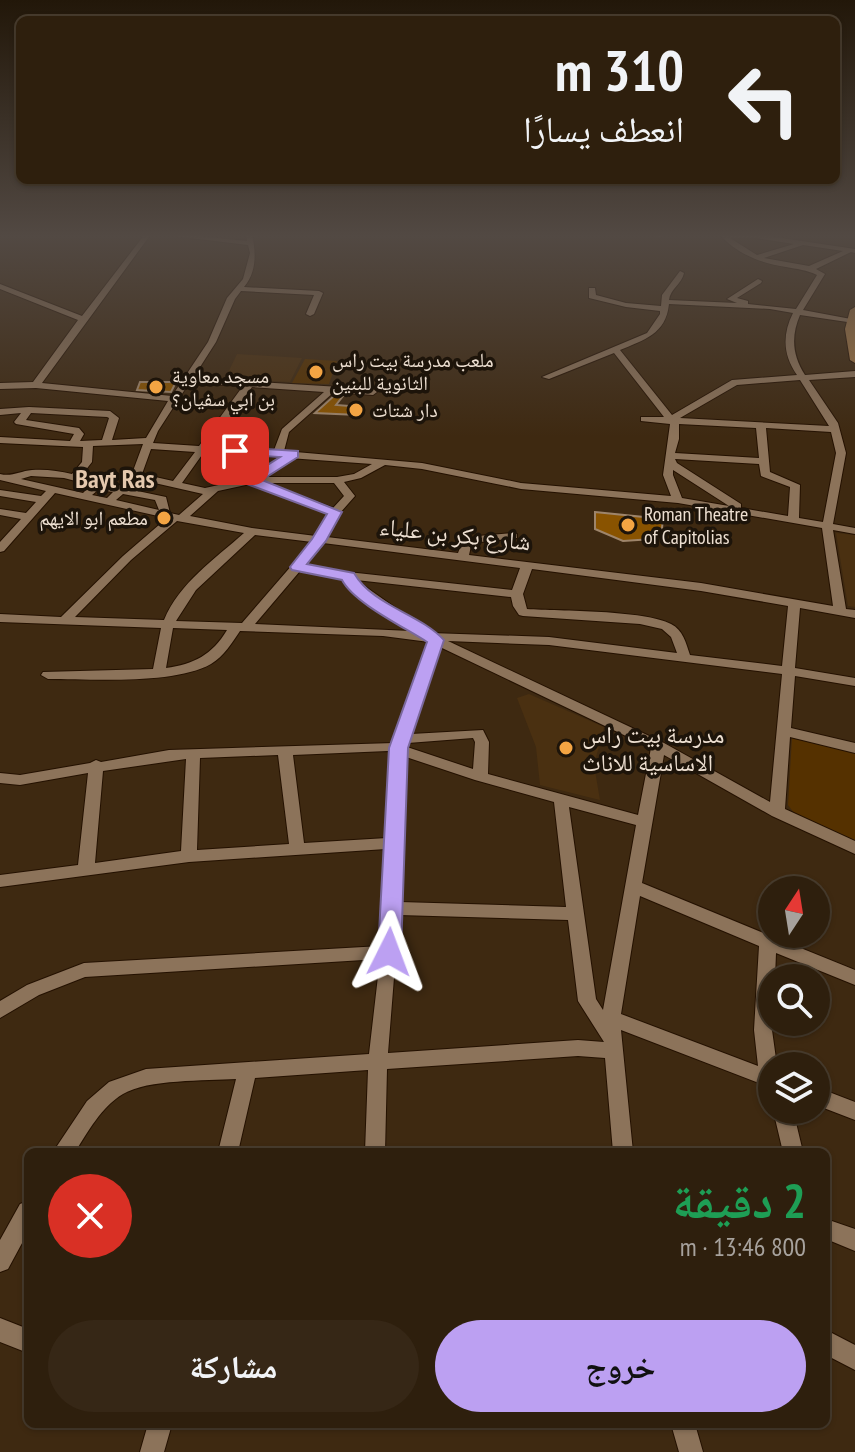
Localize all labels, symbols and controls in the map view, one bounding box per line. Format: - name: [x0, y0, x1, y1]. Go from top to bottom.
- text: 310 m: [555, 34, 684, 106]
- icon: left: [712, 48, 816, 152]
- text: انعطف يسارًا: [523, 105, 684, 152]
- place label: ملعب مدرسة بيت راس الثانوية للبنين: [332, 347, 494, 396]
- place label: مسجد معاوية بن ابي سفيان؟: [172, 363, 275, 415]
- marker: ملعب مدرسة بيت راس الثانوية للبنين: [307, 363, 325, 381]
- marker: مسجد معاوية بن ابي سفيان؟: [147, 378, 165, 396]
- place label: دار شتات: [372, 397, 438, 423]
- marker: دار شتات: [347, 401, 365, 419]
- pin: [201, 417, 269, 485]
- icon: arrive: [213, 429, 257, 473]
- district label: Bayt Ras: [75, 462, 155, 495]
- place label: Roman Theatre of Capitolias: [644, 501, 748, 550]
- place label: مطعم ابو الايهم: [39, 505, 148, 532]
- marker: مطعم ابو الايهم: [155, 509, 173, 527]
- street label: شارع بكر بن علياء: [378, 511, 532, 557]
- marker: Roman Theatre of Capitolias: [619, 516, 637, 534]
- place label: مدرسة بيت راس الاساسية للاناث: [582, 719, 725, 778]
- marker: مدرسة بيت راس الاساسية للاناث: [557, 739, 575, 757]
- north arrow: [758, 876, 830, 948]
- map controls: [758, 876, 830, 1124]
- position arrow: [347, 910, 431, 994]
- button: search: [758, 964, 830, 1036]
- button: layers: [758, 1052, 830, 1124]
- text: 2 دقيقة: [672, 1169, 806, 1231]
- button: close: [48, 1174, 132, 1258]
- text: 800 m · 13:46: [680, 1230, 806, 1263]
- button: مشاركة: [48, 1320, 419, 1412]
- button: خروج: [435, 1320, 806, 1412]

